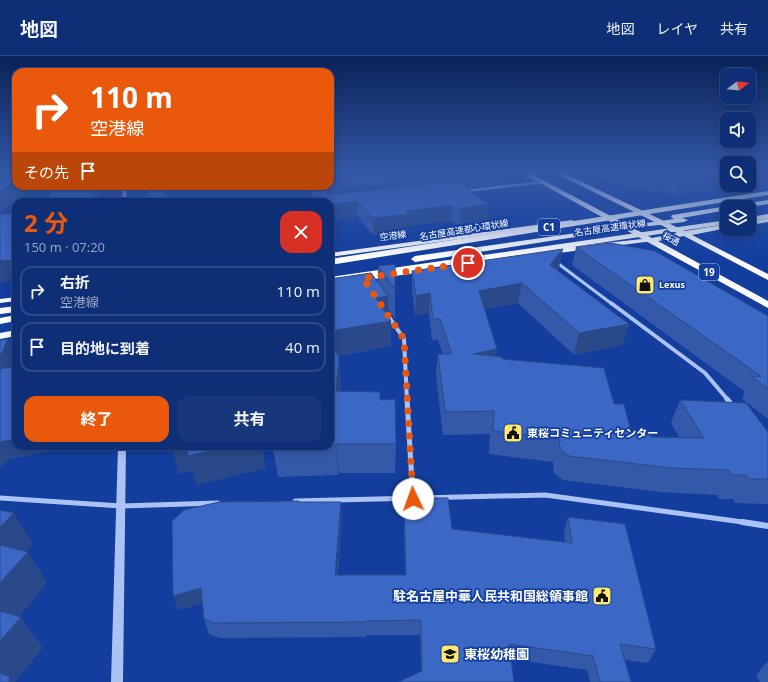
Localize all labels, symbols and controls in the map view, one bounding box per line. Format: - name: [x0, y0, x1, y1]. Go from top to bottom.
- text: 地図: [20, 16, 58, 42]
- text: 地図: [606, 19, 634, 38]
- text: レイヤ: [656, 19, 698, 38]
- text: 共有: [720, 19, 748, 38]
- north arrow: [720, 68, 756, 104]
- map controls: [720, 68, 756, 236]
- text: 110 m: [90, 78, 173, 116]
- icon: right: [24, 84, 76, 136]
- button: sound: [720, 112, 756, 148]
- text: 空港線: [90, 116, 144, 140]
- button: search: [720, 156, 756, 192]
- icon: arrive: [77, 160, 99, 182]
- text: その先: [24, 162, 69, 182]
- button: layers: [720, 200, 756, 236]
- text: 2 分: [24, 206, 68, 239]
- button: close: [280, 211, 322, 253]
- street label: 名古屋高速都心環状線: [418, 216, 510, 243]
- street label: 名古屋高速環状線: [573, 216, 647, 239]
- road number: C1: [538, 219, 560, 235]
- street label: 空港線: [379, 227, 408, 244]
- street label: 桜通: [660, 229, 682, 249]
- text: 150 m · 07:20: [24, 238, 105, 256]
- pin: [451, 246, 485, 280]
- icon: arrive: [457, 252, 479, 274]
- road number: 19: [699, 264, 719, 280]
- text: 右折: [60, 272, 90, 292]
- shop icon: Lexus: [634, 274, 656, 296]
- place label: Lexus: [659, 278, 686, 291]
- icon: right: [26, 280, 48, 302]
- text: 110 m: [276, 281, 320, 301]
- text: 空港線: [60, 293, 99, 311]
- icon: arrive: [26, 336, 48, 358]
- text: 40 m: [285, 337, 320, 357]
- text: 目的地に到着: [60, 338, 150, 358]
- button: 終了: [24, 396, 169, 442]
- button: 共有: [177, 396, 322, 442]
- public building icon: 東桜コミュニティセンター: [502, 422, 524, 444]
- place label: 東桜コミュニティセンター: [527, 425, 658, 440]
- position arrow: [392, 478, 434, 520]
- public building icon: 駐名古屋中華人民共和国総領事館: [591, 585, 613, 607]
- place label: 駐名古屋中華人民共和国総領事館: [393, 587, 588, 605]
- school or university icon: 東桜幼稚園: [439, 643, 461, 665]
- place label: 東桜幼稚園: [464, 645, 529, 663]

